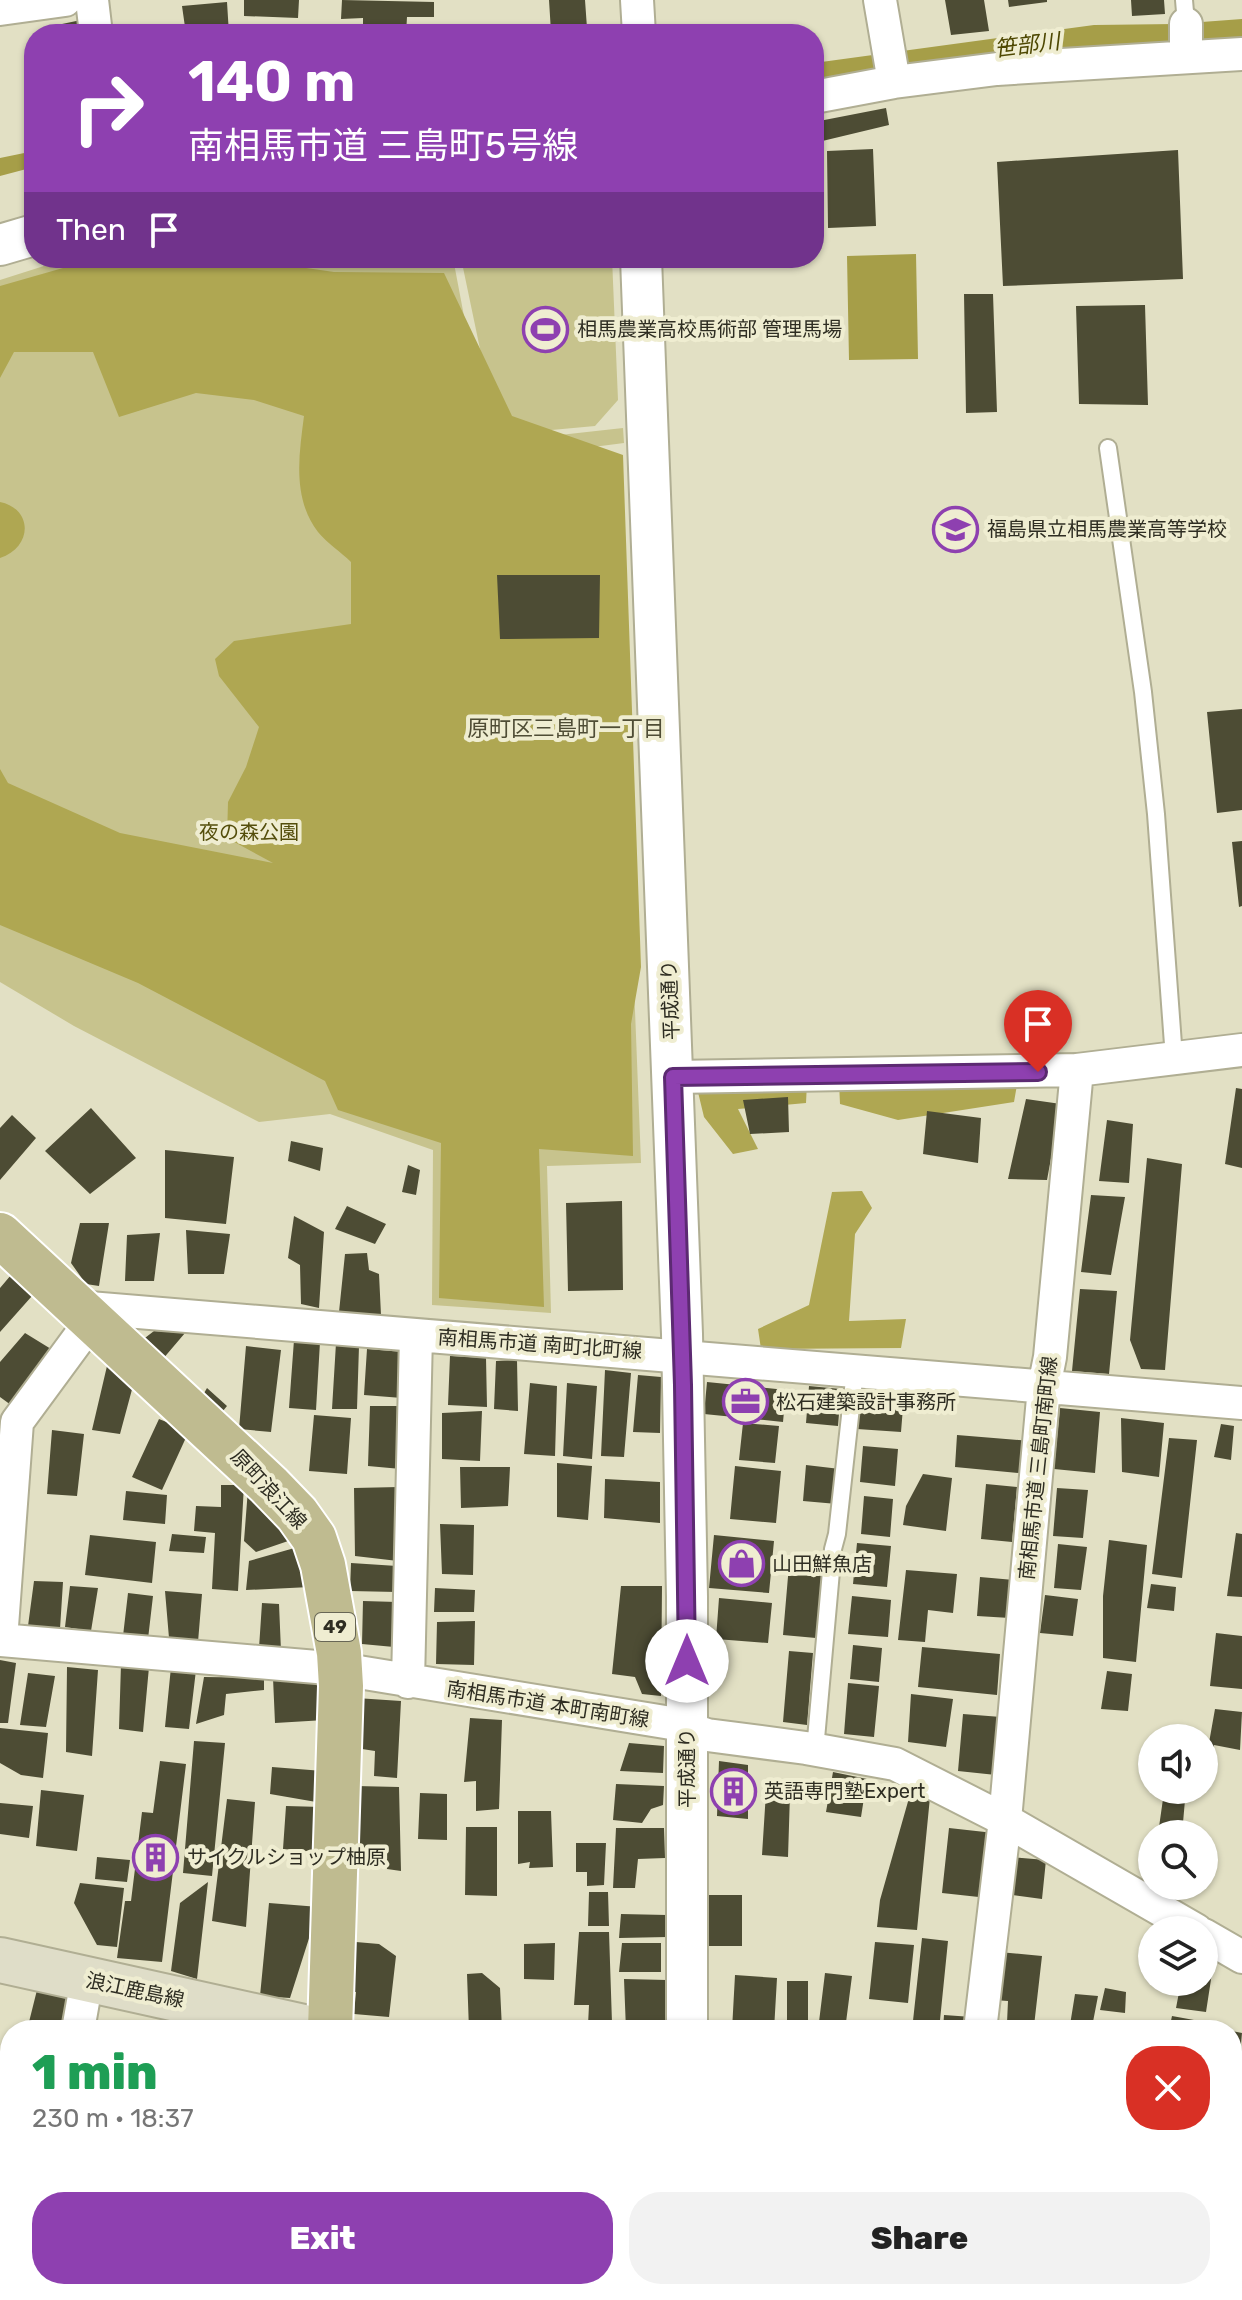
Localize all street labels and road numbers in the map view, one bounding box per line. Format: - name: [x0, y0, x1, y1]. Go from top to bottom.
- street label: 平成通り: [657, 960, 683, 1040]
- street label: 南相馬市道 南町北町線: [437, 1325, 643, 1363]
- street label: 南相馬市道 三島町南町線: [1014, 1355, 1062, 1581]
- street label: 原町浪江線: [226, 1444, 312, 1534]
- road number: 49: [315, 1613, 355, 1641]
- street label: 南相馬市道 本町南町線: [445, 1676, 651, 1732]
- street label: 平成通り: [675, 1728, 699, 1808]
- street label: 浪江鹿島線: [84, 1968, 186, 2012]

